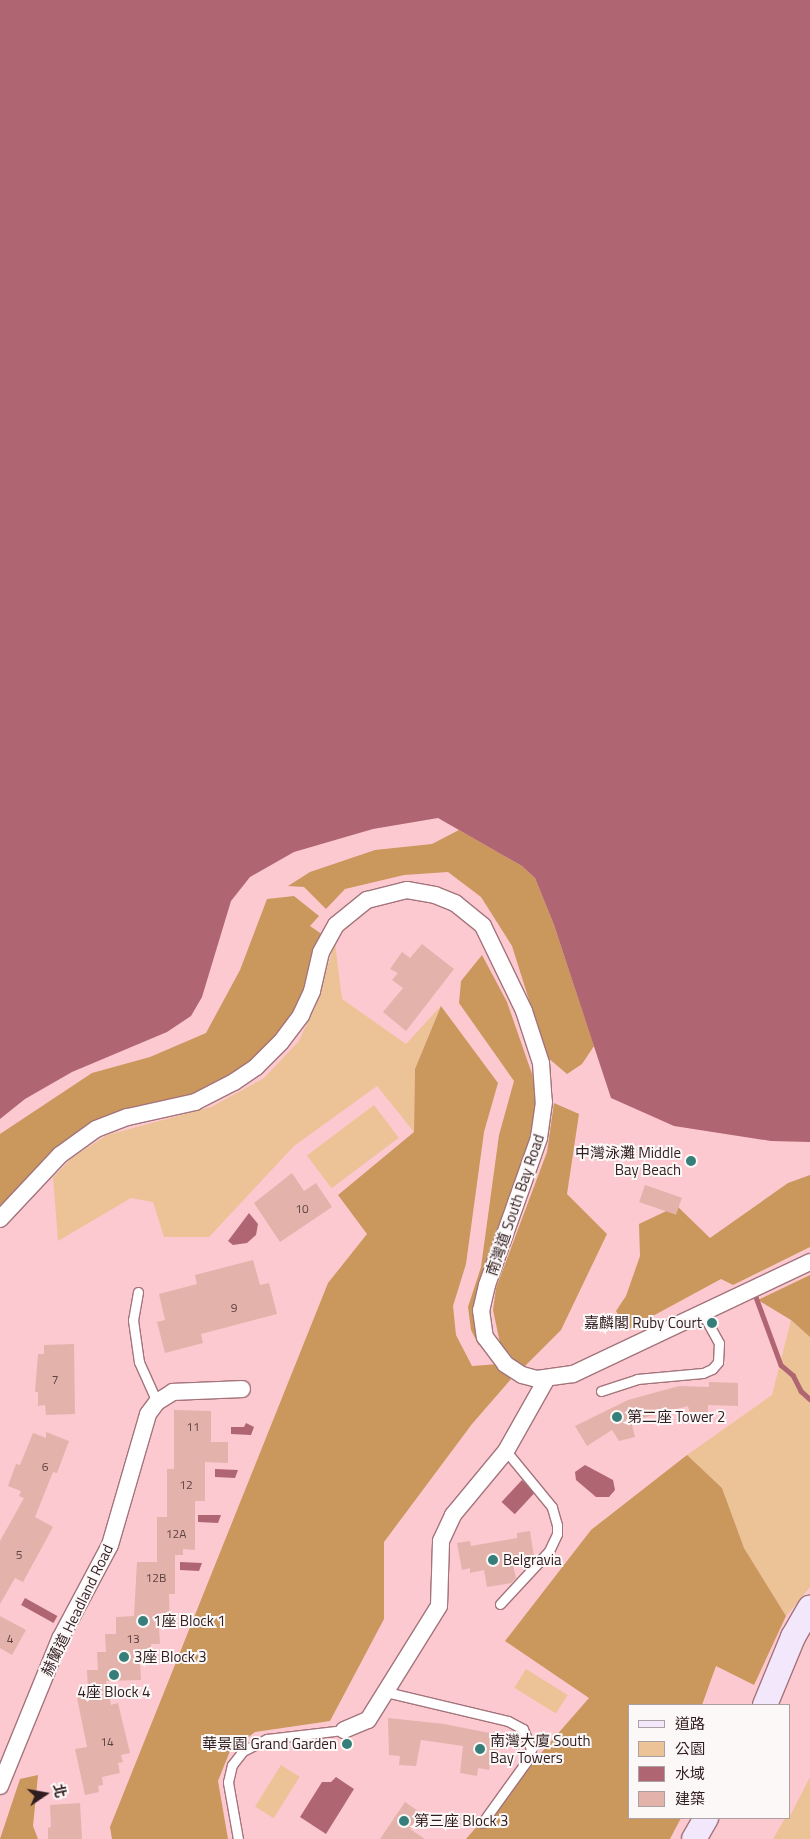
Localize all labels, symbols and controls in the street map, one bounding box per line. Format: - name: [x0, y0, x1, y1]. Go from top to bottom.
- street label: 南灣道 South Bay Road: [482, 1132, 548, 1278]
- place label: 中灣泳灘 Middle Bay Beach: [575, 1143, 681, 1178]
- marker: 中灣泳灘 Middle Bay Beach: [685, 1155, 697, 1167]
- house number: 10: [295, 1202, 309, 1216]
- house number: 9: [231, 1301, 237, 1315]
- place label: 嘉麟閣 Ruby Court: [584, 1314, 702, 1332]
- marker: 嘉麟閣 Ruby Court: [706, 1317, 718, 1329]
- house number: 7: [52, 1373, 58, 1387]
- place label: 第二座 Tower 2: [627, 1408, 725, 1426]
- marker: 第二座 Tower 2: [611, 1411, 623, 1423]
- house number: 11: [186, 1420, 200, 1434]
- house number: 6: [42, 1460, 48, 1474]
- house number: 12: [179, 1478, 193, 1492]
- house number: 12A: [166, 1527, 186, 1541]
- street label: 赫蘭道 Headland Road: [37, 1541, 117, 1679]
- house number: 5: [16, 1548, 22, 1562]
- place label: Belgravia: [503, 1551, 562, 1569]
- marker: Belgravia: [487, 1554, 499, 1566]
- house number: 12B: [146, 1571, 166, 1585]
- place label: 1座 Block 1: [153, 1612, 226, 1630]
- marker: 1座 Block 1: [137, 1615, 149, 1627]
- house number: 4: [7, 1632, 13, 1646]
- house number: 13: [126, 1632, 140, 1646]
- place label: 3座 Block 3: [134, 1648, 207, 1666]
- marker: 3座 Block 3: [118, 1651, 130, 1663]
- marker: 4座 Block 4: [108, 1669, 120, 1681]
- place label: 4座 Block 4: [78, 1683, 150, 1701]
- legend: [628, 1704, 790, 1819]
- text: 道路: [675, 1712, 705, 1735]
- place label: 南灣大廈 South Bay Towers: [490, 1731, 591, 1766]
- house number: 14: [100, 1735, 114, 1749]
- place label: 華景園 Grand Garden: [202, 1735, 337, 1753]
- text: 公園: [675, 1737, 705, 1760]
- marker: 華景園 Grand Garden: [341, 1738, 353, 1750]
- marker: 南灣大廈 South Bay Towers: [474, 1743, 486, 1755]
- text: 水域: [675, 1762, 705, 1785]
- north arrow: [20, 1769, 70, 1819]
- text: 北: [48, 1782, 72, 1800]
- text: 建築: [675, 1787, 705, 1810]
- place label: 第三座 Block 3: [414, 1812, 508, 1830]
- marker: 第三座 Block 3: [398, 1815, 410, 1827]

